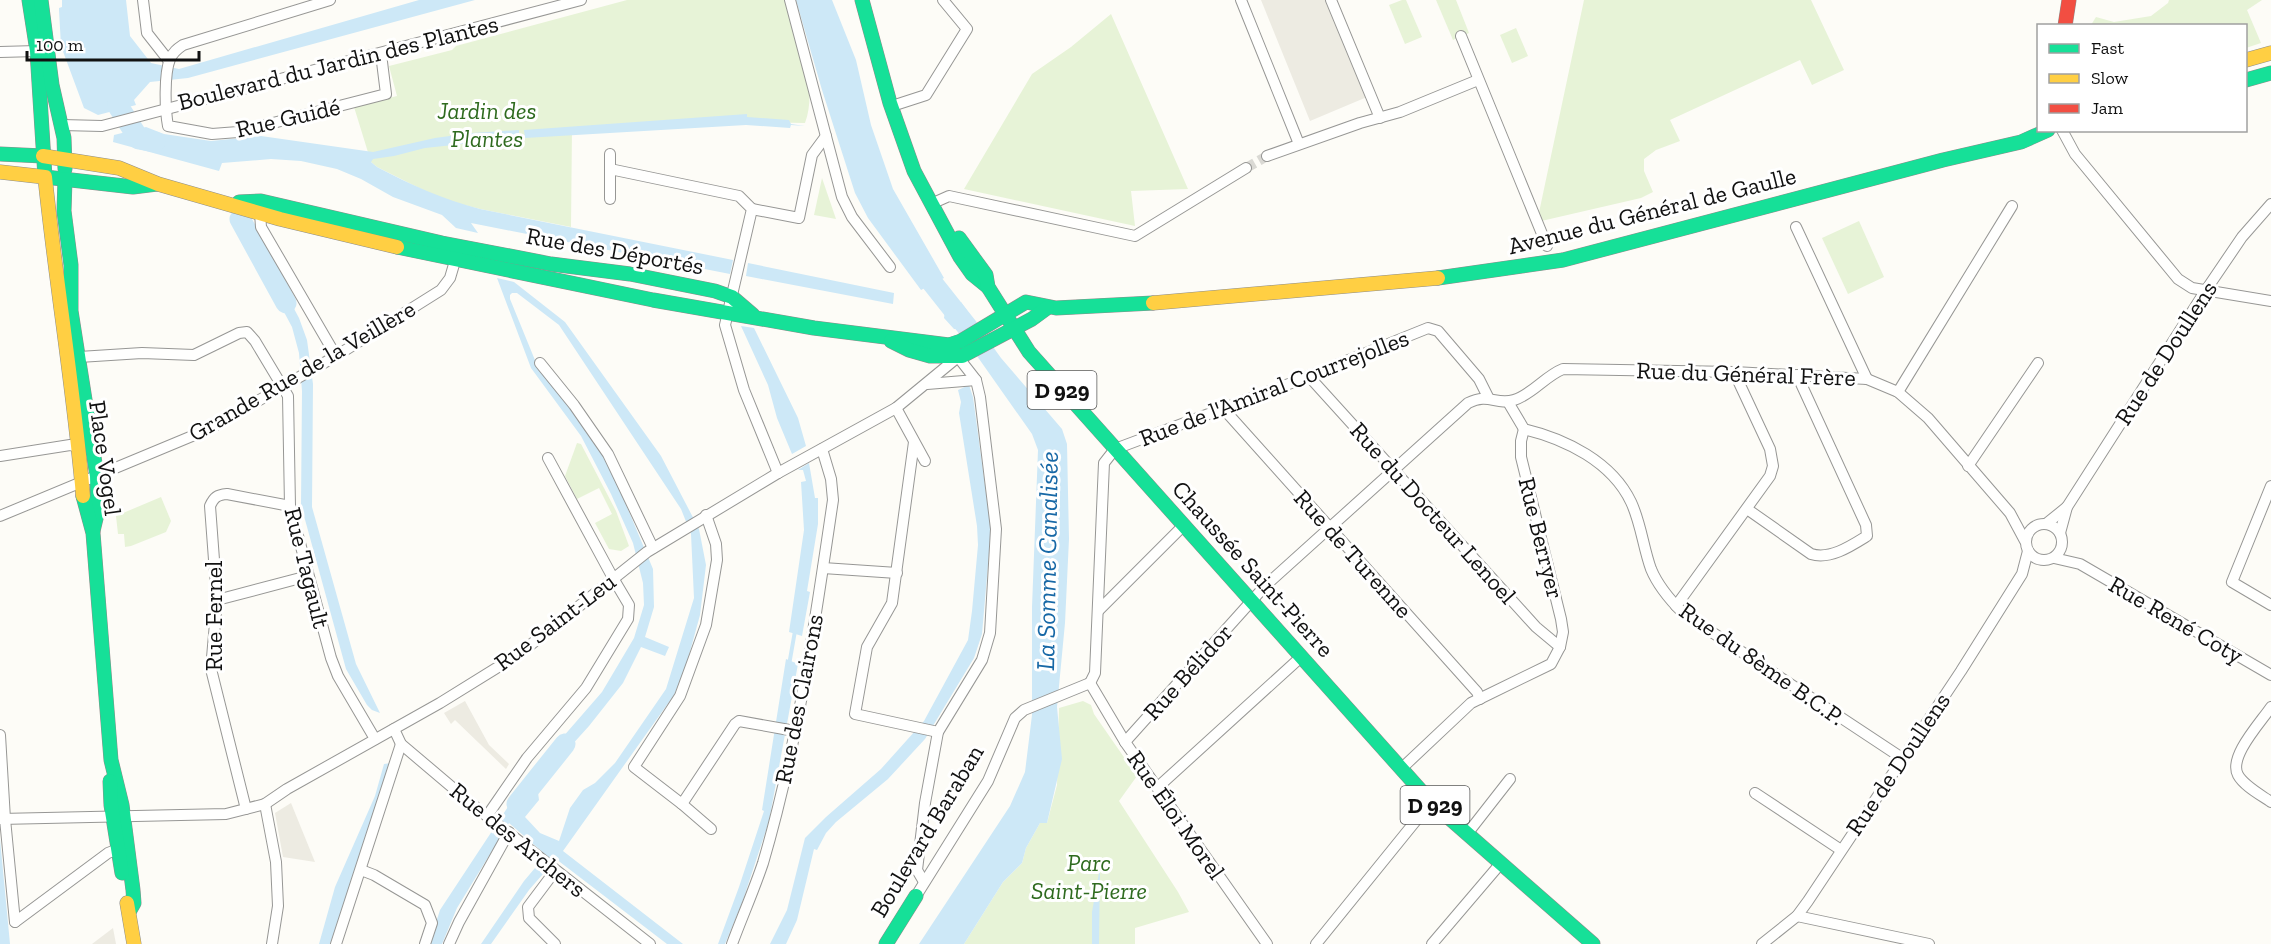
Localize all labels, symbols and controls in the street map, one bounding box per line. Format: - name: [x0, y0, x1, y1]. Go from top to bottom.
- street label: Boulevard du Jardin des Plantes: [175, 9, 501, 116]
- scale bar: [27, 24, 200, 62]
- legend: [2037, 24, 2247, 132]
- text: 100 m: [36, 34, 84, 56]
- text: Fast: [2091, 37, 2124, 59]
- text: Slow: [2091, 67, 2128, 89]
- street label: Rue Guidé: [233, 91, 343, 144]
- park label: Jardin des Plantes: [436, 96, 537, 153]
- text: Jam: [2091, 97, 2123, 119]
- street label: Avenue du Général de Gaulle: [1505, 161, 1799, 260]
- street label: Rue des Déportés: [524, 221, 706, 280]
- street label: Rue de Doullens: [2108, 275, 2223, 430]
- street label: Grande Rue de la Veillère: [183, 294, 420, 447]
- street label: Rue de l'Amiral Courrejolles: [1135, 323, 1413, 452]
- street label: Rue du Général Frère: [1636, 355, 1856, 392]
- road number: D 929: [1028, 371, 1096, 409]
- street label: Place Vogel: [83, 399, 128, 517]
- street label: Rue du Docteur Lenoel: [1344, 416, 1523, 609]
- water label: La Somme Canalisée: [1029, 451, 1065, 671]
- street label: Chaussée Saint-Pierre: [1166, 474, 1340, 663]
- street label: Rue Berryer: [1512, 474, 1571, 602]
- street label: Rue de Turenne: [1288, 483, 1419, 624]
- street label: Rue Tagault: [278, 504, 337, 632]
- street label: Rue Fernel: [199, 561, 228, 671]
- street label: Rue Saint-Leu: [488, 566, 621, 677]
- street label: Rue René Coty: [2104, 569, 2249, 670]
- street label: Rue du 8ème B.C.P.: [1674, 596, 1851, 731]
- street label: Rue des Clairons: [768, 612, 829, 786]
- street label: Rue Bélidor: [1137, 618, 1238, 726]
- street label: Rue de Doullens: [1839, 687, 1956, 841]
- street label: Boulevard Baraban: [864, 739, 990, 922]
- street label: Rue Éloi Morel: [1121, 745, 1231, 885]
- street label: Rue des Archers: [444, 776, 592, 903]
- road number: D 929: [1400, 786, 1470, 824]
- park label: Parc Saint-Pierre: [1031, 848, 1147, 905]

